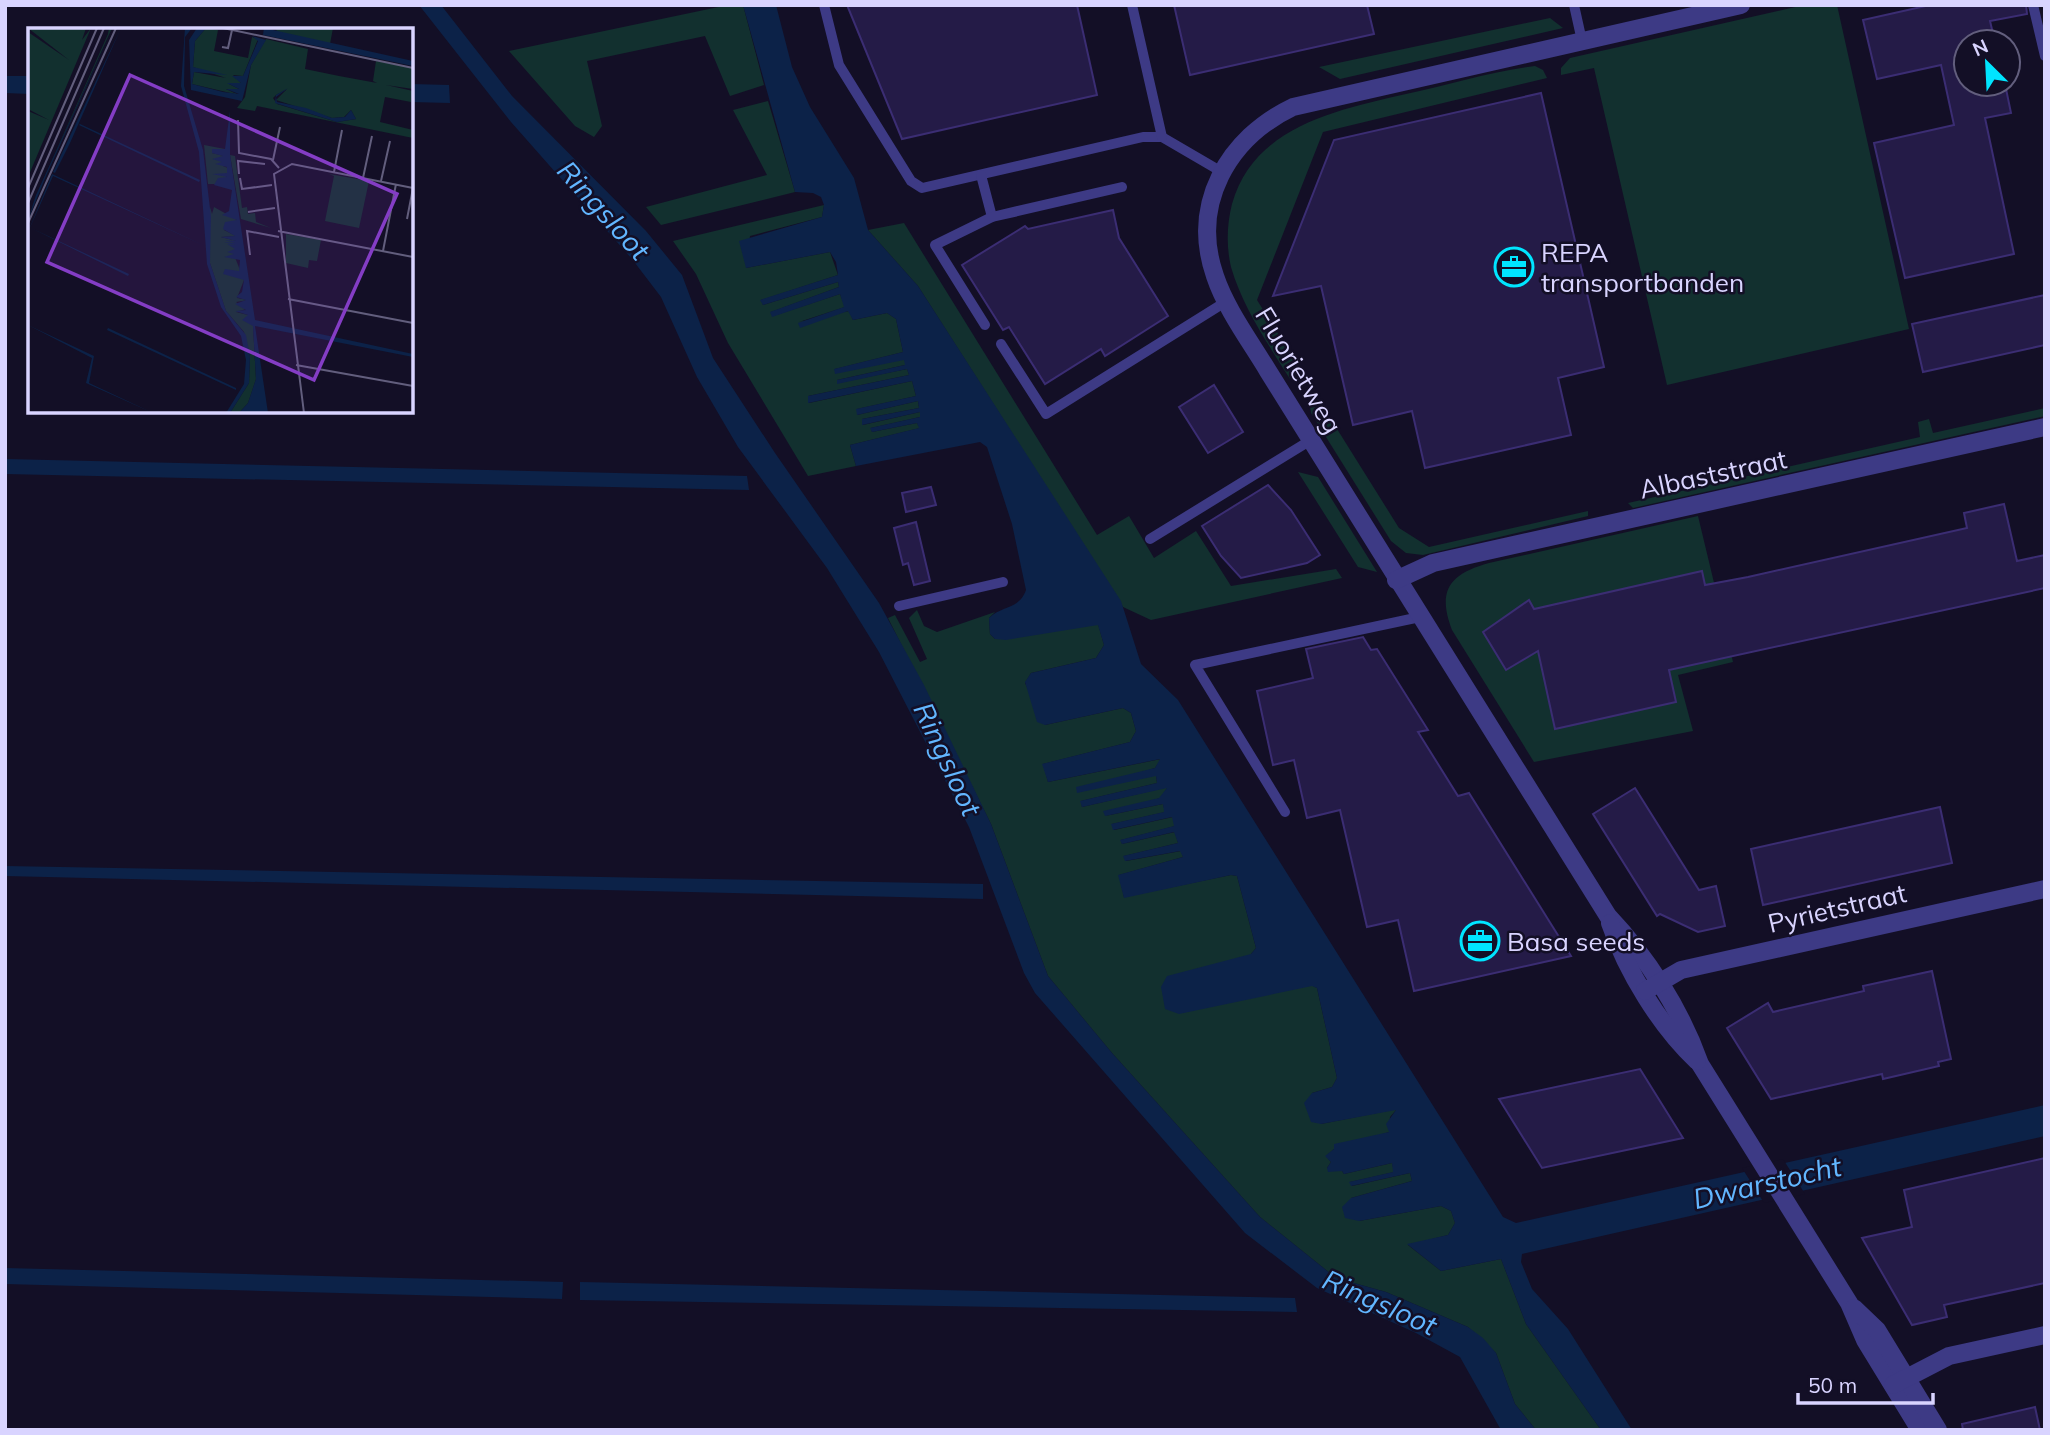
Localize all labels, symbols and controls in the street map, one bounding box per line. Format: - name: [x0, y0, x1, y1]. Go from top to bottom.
- inset map: [28, 28, 413, 413]
- north arrow: [1952, 28, 2022, 98]
- text: N: [1969, 34, 1992, 61]
- water label: Ringsloot: [550, 153, 658, 268]
- place label: REPA transportbanden: [1541, 236, 1744, 299]
- office icon: REPA transportbanden: [1493, 246, 1535, 288]
- street label: Fluorietweg: [1248, 301, 1350, 439]
- street label: Albaststraat: [1636, 442, 1790, 506]
- water label: Ringsloot: [906, 697, 990, 823]
- street label: Pyrietstraat: [1765, 876, 1909, 940]
- office icon: Basa seeds: [1459, 920, 1501, 962]
- place label: Basa seeds: [1507, 925, 1645, 958]
- water label: Dwarstocht: [1689, 1148, 1846, 1216]
- water label: Ringsloot: [1317, 1261, 1444, 1343]
- scale bar: [1798, 1362, 1933, 1406]
- text: 50 m: [1808, 1372, 1857, 1398]

